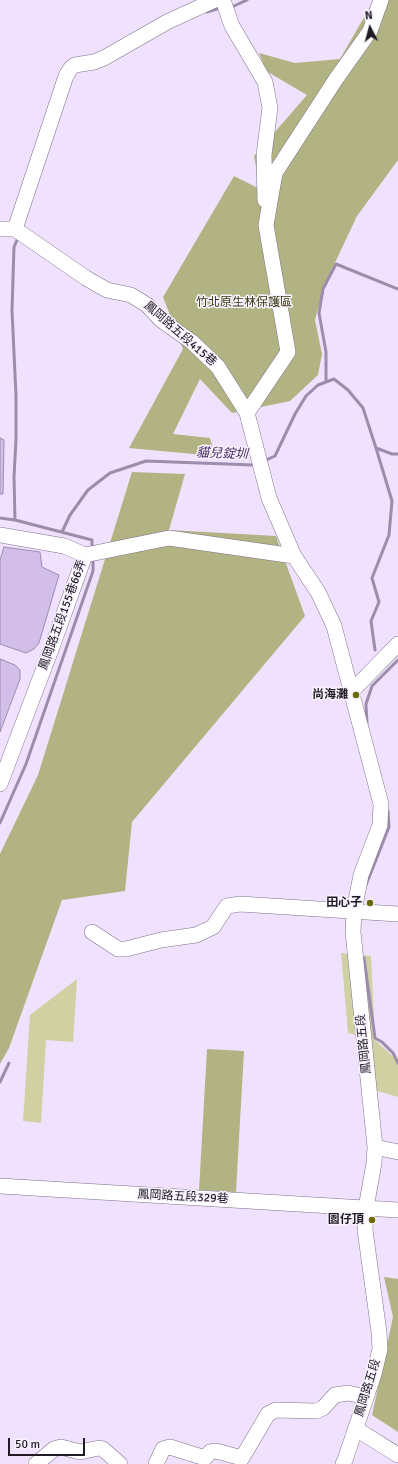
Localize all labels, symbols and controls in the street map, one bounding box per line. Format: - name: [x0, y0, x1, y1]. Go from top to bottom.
- north arrow: [350, 8, 390, 48]
- text: N: [364, 9, 373, 22]
- park label: 竹北原生林保護區: [196, 296, 292, 310]
- street label: 鳳岡路五段415巷: [141, 299, 219, 369]
- water label: 貓兒錠圳: [196, 445, 248, 463]
- street label: 鳳岡路五段155巷66弄: [36, 558, 90, 672]
- place label: 尚海灘: [312, 688, 348, 702]
- marker: 尚海灘: [351, 690, 361, 700]
- place label: 田心子: [326, 896, 362, 910]
- marker: 田心子: [365, 898, 375, 908]
- street label: 鳳岡路五段: [354, 1013, 374, 1075]
- street label: 鳳岡路五段329巷: [137, 1187, 229, 1207]
- place label: 園仔頂: [328, 1213, 364, 1227]
- marker: 園仔頂: [367, 1215, 377, 1225]
- street label: 鳳岡路五段: [352, 1357, 384, 1419]
- scale bar: [10, 1430, 87, 1456]
- text: 50 m: [15, 1437, 40, 1452]

